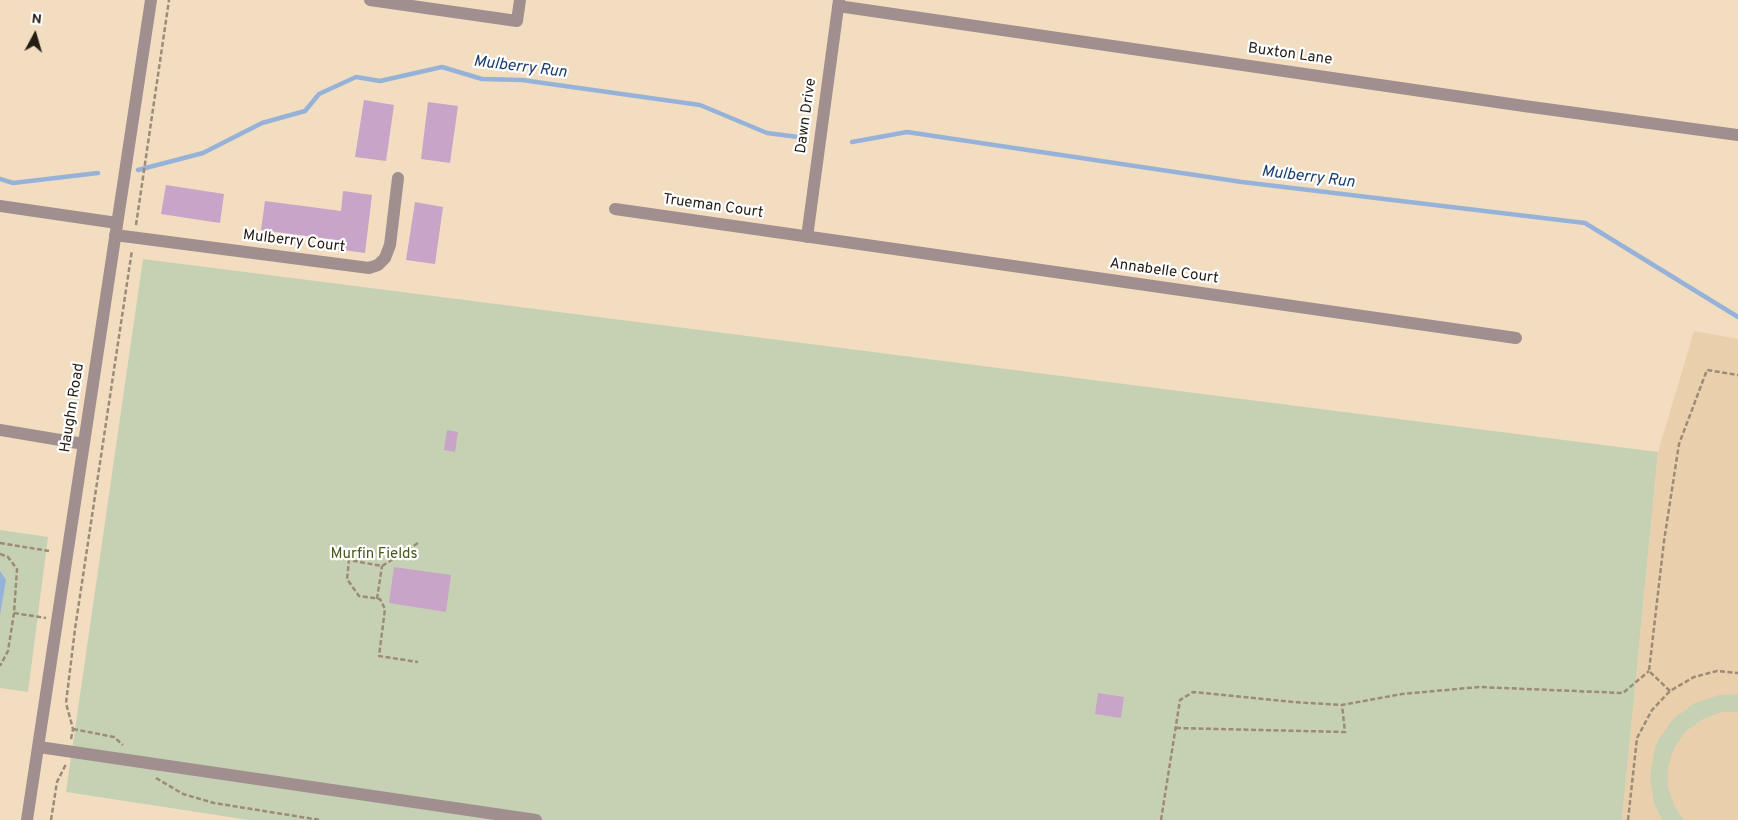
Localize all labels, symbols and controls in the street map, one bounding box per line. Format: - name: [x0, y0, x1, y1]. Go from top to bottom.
- north arrow: [10, 10, 60, 60]
- text: N: [31, 11, 43, 29]
- street label: Buxton Lane: [1247, 40, 1333, 70]
- water label: Mulberry Run: [472, 53, 568, 83]
- street label: Dawn Drive: [793, 77, 821, 155]
- water label: Mulberry Run: [1260, 163, 1356, 193]
- street label: Trueman Court: [662, 191, 764, 223]
- street label: Mulberry Court: [242, 227, 346, 257]
- street label: Annabelle Court: [1108, 255, 1220, 289]
- street label: Haughn Road: [57, 362, 89, 454]
- park label: Murfin Fields: [330, 546, 418, 564]

